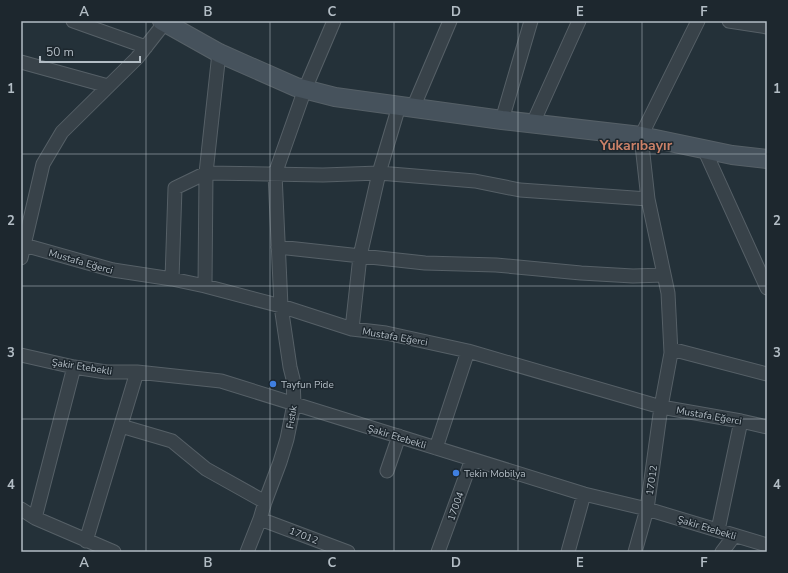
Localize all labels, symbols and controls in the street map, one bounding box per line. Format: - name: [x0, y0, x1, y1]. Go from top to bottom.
- text: A: [79, 3, 89, 21]
- text: B: [204, 3, 213, 21]
- text: C: [328, 3, 337, 21]
- text: D: [451, 3, 461, 21]
- text: E: [576, 3, 584, 21]
- text: F: [700, 3, 708, 21]
- scale bar: [40, 38, 140, 64]
- text: 50 m: [46, 44, 74, 60]
- text: 1: [7, 80, 15, 98]
- text: 1: [773, 80, 781, 98]
- district label: Yukarıbayır: [599, 136, 673, 155]
- text: 2: [7, 212, 15, 230]
- text: 2: [773, 212, 781, 230]
- street label: Mustafa Eğerci: [47, 246, 115, 278]
- street label: Mustafa Eğerci: [361, 324, 429, 350]
- text: 3: [7, 344, 15, 362]
- text: 3: [773, 344, 781, 362]
- street label: Şakir Etebekli: [51, 355, 113, 379]
- place label: Tayfun Pide: [281, 378, 334, 392]
- marker: Tayfun Pide: [268, 379, 278, 389]
- street label: Mustafa Eğerci: [675, 403, 743, 429]
- street label: Fıstık: [283, 404, 301, 430]
- street label: Şakir Etebekli: [366, 421, 428, 453]
- street label: 17012: [643, 464, 661, 496]
- place label: Tekin Mobilya: [464, 467, 526, 481]
- marker: Tekin Mobilya: [451, 468, 461, 478]
- text: 4: [7, 476, 15, 494]
- text: 4: [773, 476, 781, 494]
- street label: 17004: [444, 490, 468, 523]
- street label: Şakir Etebekli: [676, 512, 738, 544]
- street label: 17012: [287, 524, 320, 548]
- text: A: [79, 554, 89, 572]
- text: B: [204, 554, 213, 572]
- text: C: [328, 554, 337, 572]
- text: D: [451, 554, 461, 572]
- text: E: [576, 554, 584, 572]
- text: F: [700, 554, 708, 572]

